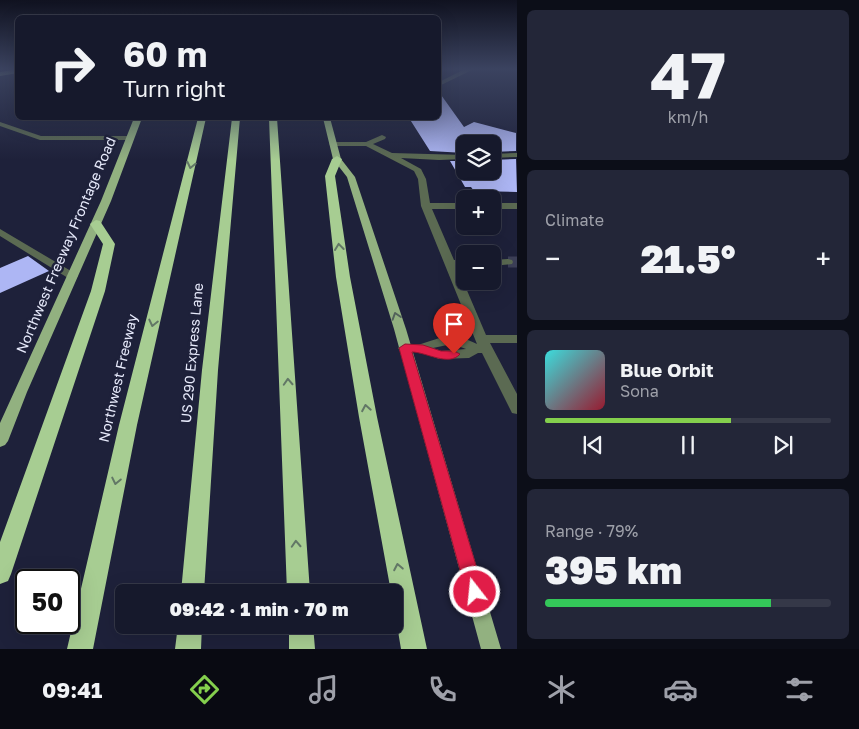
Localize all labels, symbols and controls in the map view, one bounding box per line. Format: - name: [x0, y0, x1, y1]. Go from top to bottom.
- text: 60 m: [123, 33, 207, 75]
- icon: right: [40, 35, 105, 100]
- text: 47: [650, 35, 726, 113]
- text: Turn right: [123, 75, 226, 102]
- text: km/h: [668, 107, 708, 127]
- street label: Northwest Freeway Frontage Road: [12, 134, 119, 355]
- map controls: [456, 135, 501, 290]
- button: layers: [456, 135, 501, 180]
- one-way arrow: [186, 160, 196, 168]
- button: +: [456, 190, 501, 235]
- text: Climate: [545, 210, 604, 230]
- text: 21.5°: [641, 236, 735, 281]
- text: −: [545, 242, 560, 275]
- text: +: [816, 242, 831, 275]
- one-way arrow: [335, 243, 345, 252]
- button: −: [456, 245, 501, 290]
- street label: US 290 Express Lane: [177, 282, 206, 424]
- pin: [433, 303, 475, 354]
- icon: arrive: [440, 310, 468, 338]
- street label: Northwest Freeway: [94, 312, 141, 444]
- one-way arrow: [391, 312, 401, 321]
- one-way arrow: [148, 319, 159, 327]
- text: Blue Orbit: [620, 358, 714, 381]
- one-way arrow: [282, 377, 293, 385]
- text: Sona: [620, 381, 659, 401]
- one-way arrow: [362, 403, 372, 412]
- icon: previous: [579, 431, 607, 459]
- icon: pause: [674, 431, 702, 459]
- icon: next: [769, 431, 797, 459]
- one-way arrow: [111, 477, 122, 486]
- text: Range · 79%: [545, 521, 638, 541]
- one-way arrow: [291, 540, 302, 548]
- text: 395 km: [545, 547, 682, 592]
- one-way arrow: [393, 562, 404, 571]
- position arrow: [448, 565, 500, 617]
- speed limit sign: 50: [15, 569, 80, 634]
- text: 09:42 · 1 min · 70 m: [169, 597, 349, 620]
- icon: directions: [187, 672, 222, 707]
- icon: music: [306, 672, 341, 707]
- icon: phone: [425, 672, 460, 707]
- icon: climate: [544, 672, 579, 707]
- icon: car: [663, 672, 698, 707]
- icon: filters: [782, 672, 817, 707]
- text: 09:41: [42, 676, 102, 703]

